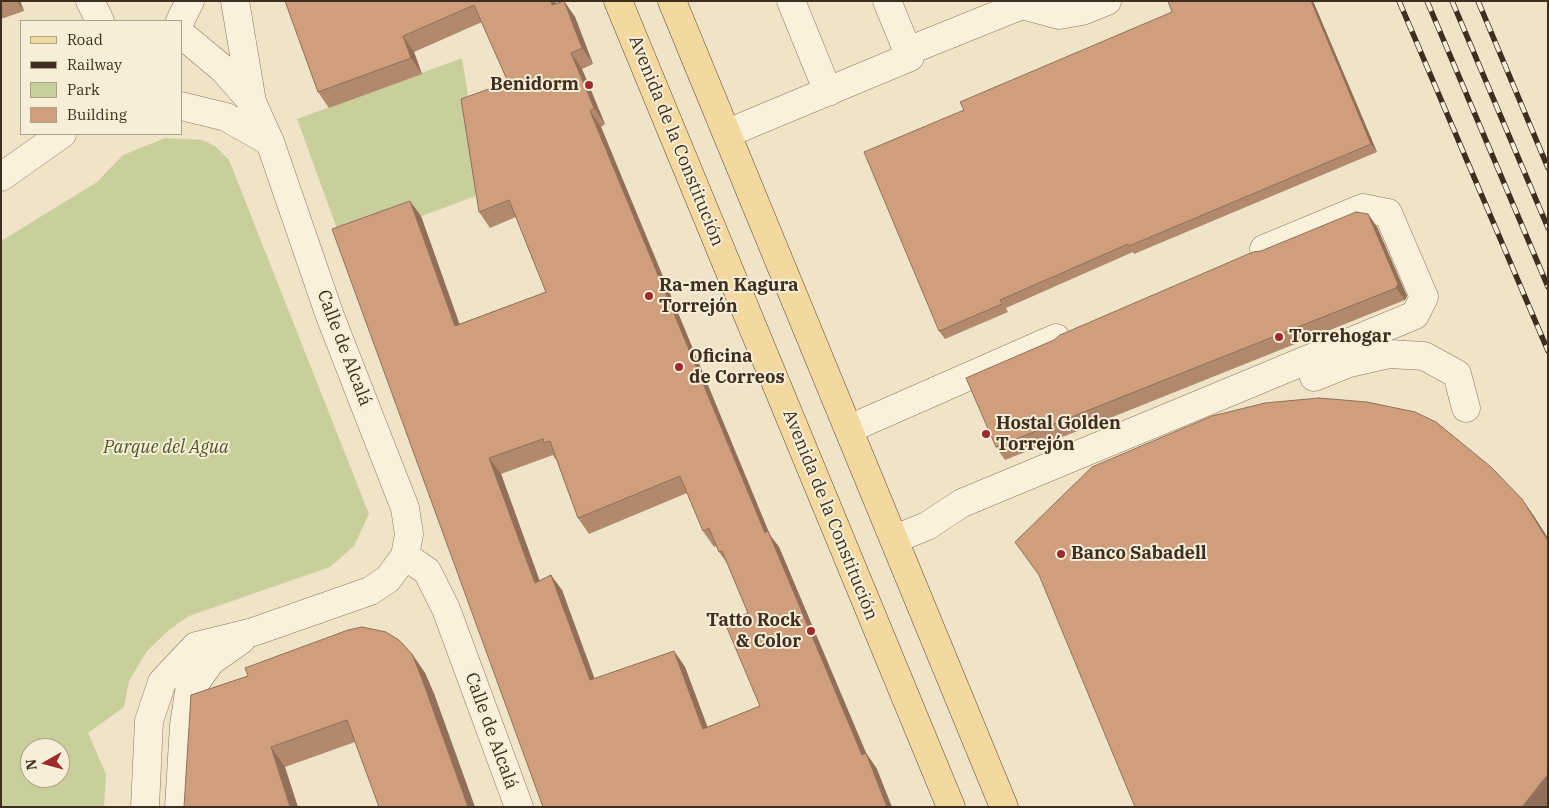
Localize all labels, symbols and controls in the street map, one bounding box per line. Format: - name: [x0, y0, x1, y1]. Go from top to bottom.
- legend: [20, 20, 182, 135]
- text: Road: [67, 30, 103, 49]
- street label: Avenida de la Constitución: [624, 33, 728, 249]
- text: Railway: [67, 55, 122, 74]
- place label: Benidorm: [490, 74, 579, 96]
- marker: Benidorm: [583, 79, 595, 91]
- text: Park: [67, 80, 100, 99]
- text: Building: [67, 105, 127, 124]
- place label: Ra-men Kagura Torrejón: [659, 275, 799, 318]
- street label: Calle de Alcalá: [312, 287, 376, 409]
- marker: Ra-men Kagura Torrejón: [643, 290, 655, 302]
- place label: Torrehogar: [1289, 326, 1391, 348]
- marker: Torrehogar: [1273, 331, 1285, 343]
- place label: Oficina de Correos: [689, 346, 785, 388]
- marker: Oficina de Correos: [673, 361, 685, 373]
- street label: Avenida de la Constitución: [778, 407, 882, 623]
- place label: Hostal Golden Torrejón: [996, 413, 1121, 456]
- marker: Hostal Golden Torrejón: [980, 428, 992, 440]
- park label: Parque del Agua: [103, 437, 229, 459]
- place label: Banco Sabadell: [1071, 543, 1207, 565]
- marker: Banco Sabadell: [1055, 548, 1067, 560]
- place label: Tatto Rock & Color: [706, 610, 801, 652]
- marker: Tatto Rock & Color: [805, 625, 817, 637]
- street label: Calle de Alcalá: [460, 670, 522, 792]
- north arrow: [20, 738, 70, 788]
- text: N: [21, 758, 41, 771]

